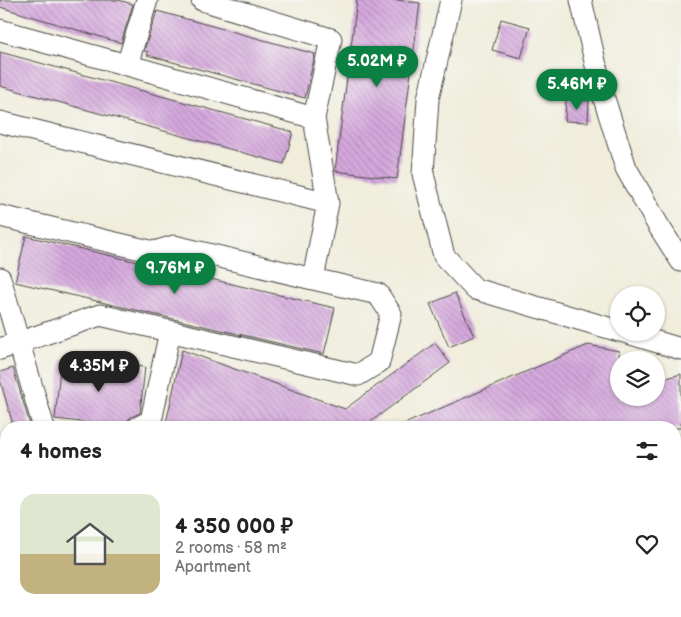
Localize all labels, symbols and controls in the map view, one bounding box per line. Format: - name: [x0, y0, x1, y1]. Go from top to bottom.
- pin: 5.02M ₽: [331, 46, 423, 88]
- text: 5.02M ₽: [347, 52, 407, 71]
- pin: 5.46M ₽: [531, 68, 623, 111]
- text: 5.46M ₽: [547, 75, 607, 94]
- pin: 9.76M ₽: [129, 252, 221, 295]
- text: 9.76M ₽: [146, 259, 204, 278]
- map controls: [610, 286, 665, 406]
- button: locate: [610, 286, 665, 341]
- pin: 4.35M ₽: [53, 350, 145, 393]
- button: layers: [610, 351, 665, 406]
- text: 4.35M ₽: [70, 357, 128, 376]
- icon: filters: [633, 437, 661, 465]
- text: 4 homes: [20, 439, 102, 464]
- icon: home: [60, 514, 120, 574]
- text: 4 350 000 ₽: [175, 514, 293, 539]
- icon: heart: [633, 530, 661, 558]
- text: 2 rooms · 58 m²: [175, 539, 287, 558]
- text: Apartment: [175, 558, 251, 577]

